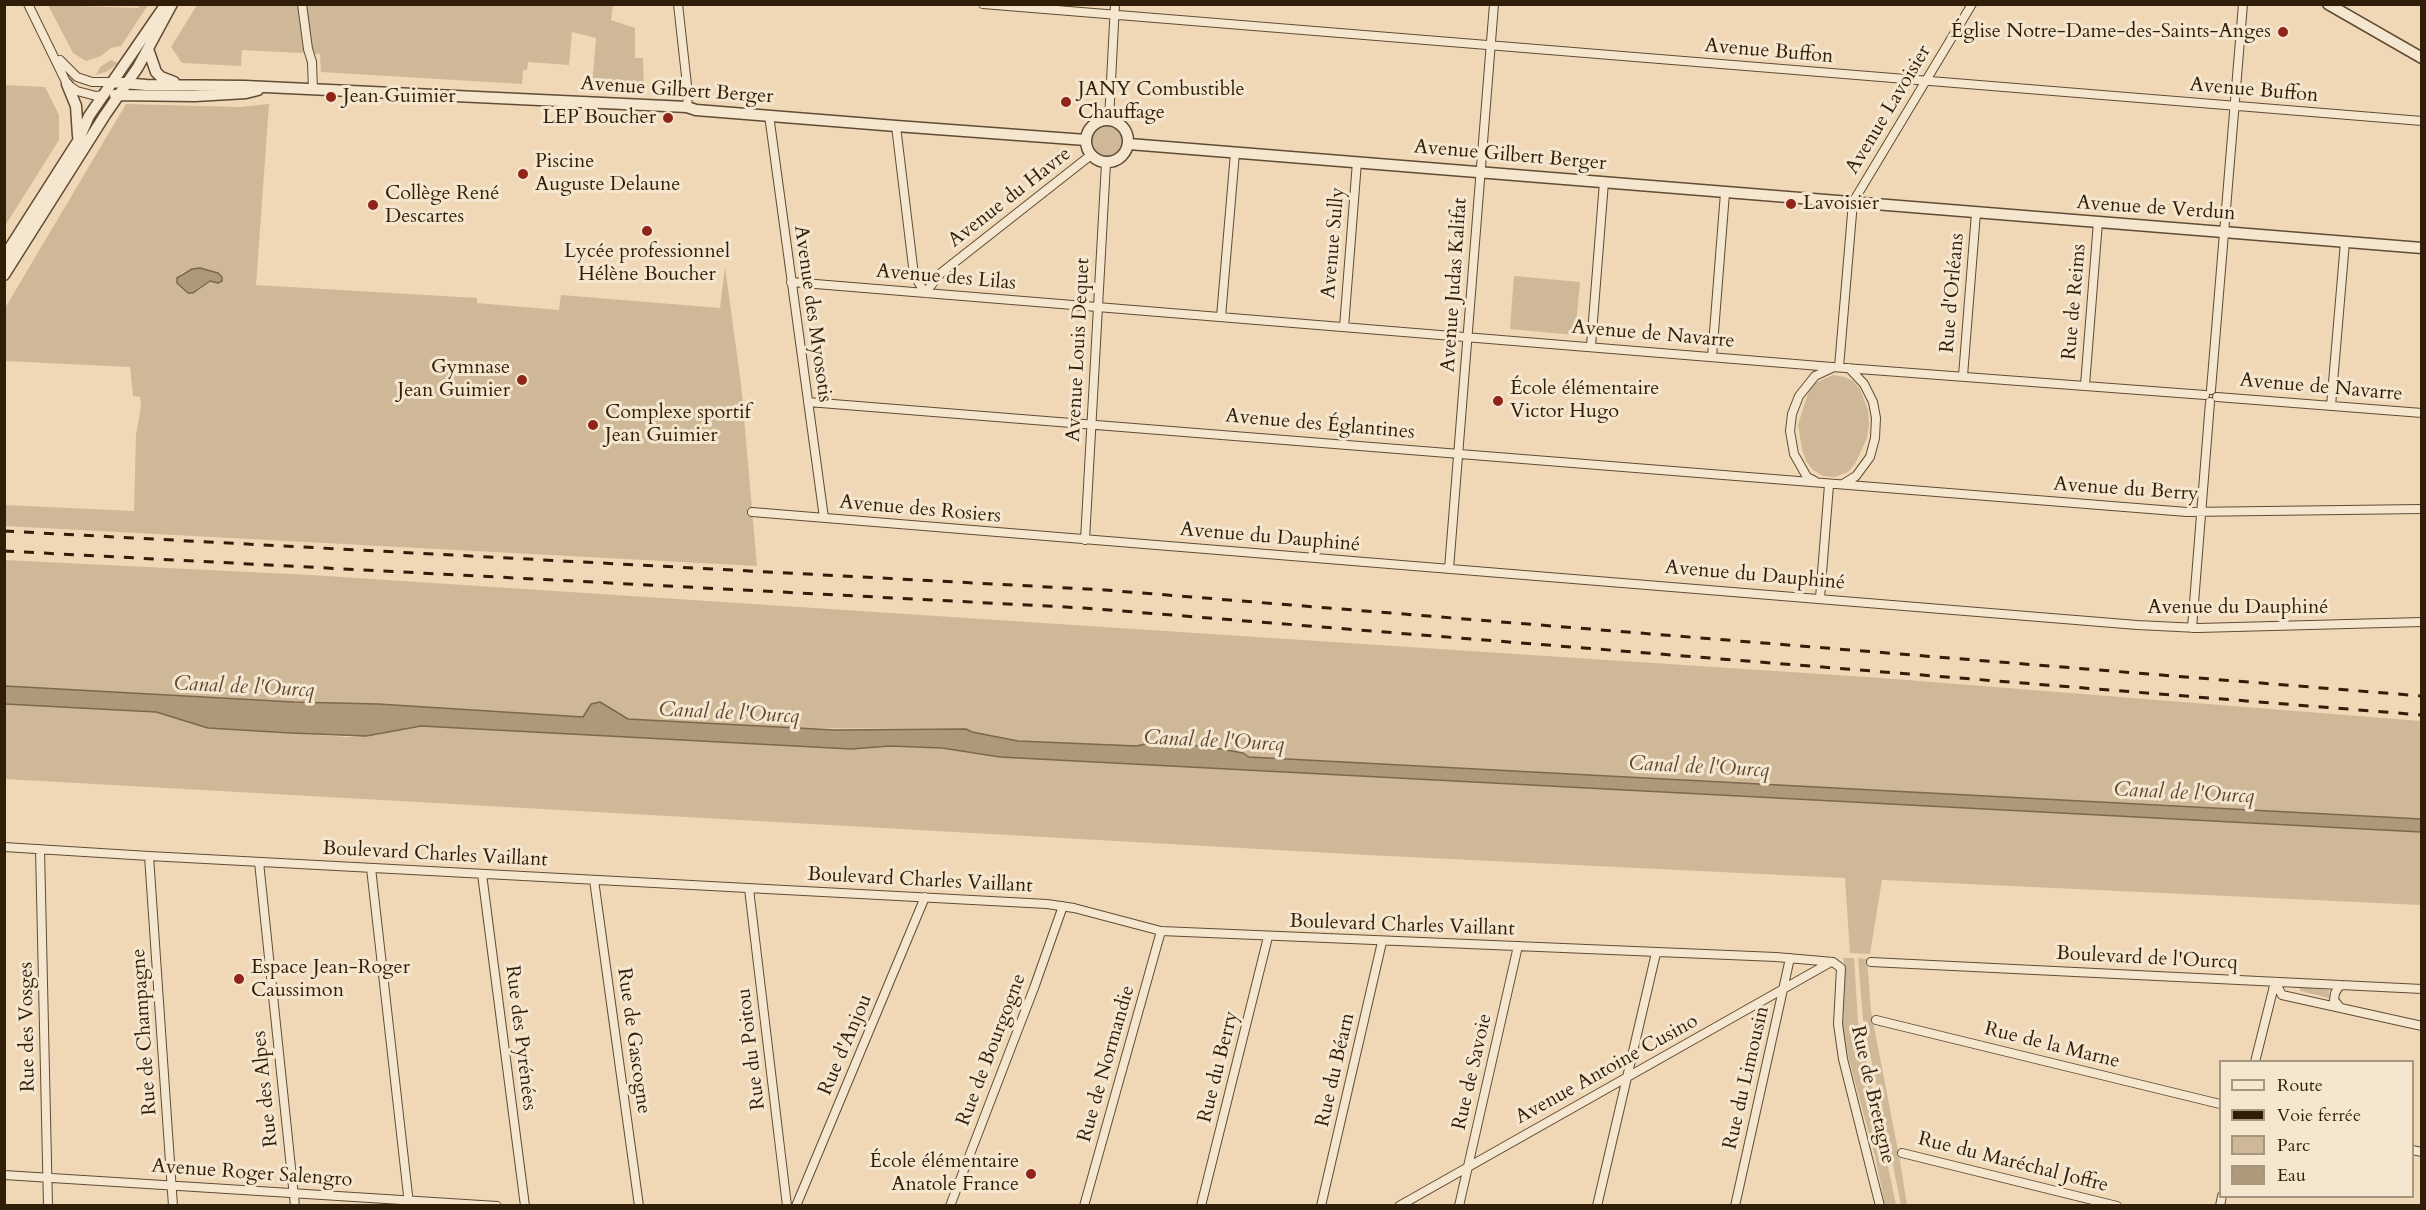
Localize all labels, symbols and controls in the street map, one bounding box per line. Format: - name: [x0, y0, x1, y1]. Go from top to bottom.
- place label: Église Notre-Dame-des-Saints-Anges: [1951, 20, 2271, 44]
- marker: Église Notre-Dame-des-Saints-Anges: [2276, 25, 2290, 39]
- street label: Avenue Buffon: [1704, 34, 1834, 70]
- street label: Avenue Lavoisier: [1841, 41, 1937, 179]
- street label: Avenue Gilbert Berger: [580, 72, 774, 110]
- street label: Avenue Buffon: [2189, 73, 2319, 109]
- place label: JANY Combustible Chauffage: [1078, 78, 1245, 125]
- place label: Jean Guimier: [343, 85, 456, 109]
- marker: Jean Guimier: [324, 90, 338, 104]
- marker: JANY Combustible Chauffage: [1059, 95, 1073, 109]
- place label: LEP Boucher: [543, 106, 656, 130]
- marker: LEP Boucher: [661, 111, 675, 125]
- street label: Avenue Gilbert Berger: [1413, 136, 1607, 176]
- street label: Avenue du Havre: [944, 143, 1076, 253]
- place label: Piscine Auguste Delaune: [535, 150, 680, 197]
- marker: Piscine Auguste Delaune: [516, 167, 530, 181]
- place label: Collège René Descartes: [385, 182, 499, 229]
- street label: Avenue Sully: [1317, 186, 1351, 300]
- street label: Avenue de Verdun: [2076, 191, 2236, 227]
- place label: Lavoisier: [1803, 192, 1879, 216]
- street label: Avenue Judas Kalifat: [1437, 197, 1473, 373]
- marker: Lavoisier: [1784, 197, 1798, 211]
- marker: Collège René Descartes: [366, 198, 380, 212]
- marker: Lycée professionnel Hélène Boucher: [640, 224, 654, 238]
- street label: Avenue des Myosotis: [788, 224, 836, 404]
- street label: Rue d'Orléans: [1936, 232, 1970, 354]
- place label: Lycée professionnel Hélène Boucher: [564, 240, 730, 287]
- street label: Rue de Reims: [2058, 243, 2092, 361]
- street label: Avenue Louis Dequet: [1062, 257, 1096, 443]
- street label: Avenue des Lilas: [875, 260, 1017, 296]
- street label: Avenue de Navarre: [1571, 316, 1735, 354]
- place label: Gymnase Jean Guimier: [397, 356, 510, 403]
- street label: Avenue de Navarre: [2239, 369, 2403, 407]
- marker: Gymnase Jean Guimier: [515, 373, 529, 387]
- place label: École élémentaire Victor Hugo: [1510, 377, 1659, 424]
- marker: École élémentaire Victor Hugo: [1491, 394, 1505, 408]
- place label: Complexe sportif Jean Guimier: [605, 401, 751, 448]
- street label: Avenue des Églantines: [1224, 405, 1416, 445]
- marker: Complexe sportif Jean Guimier: [586, 418, 600, 432]
- street label: Avenue du Berry: [2053, 473, 2199, 507]
- street label: Avenue des Rosiers: [838, 491, 1002, 529]
- street label: Avenue du Dauphiné: [1179, 518, 1361, 558]
- street label: Avenue du Dauphiné: [1664, 556, 1846, 596]
- street label: Avenue du Dauphiné: [2148, 596, 2328, 620]
- water label: Canal de l'Ourcq: [173, 672, 315, 704]
- water label: Canal de l'Ourcq: [658, 698, 800, 730]
- water label: Canal de l'Ourcq: [1143, 726, 1285, 758]
- water label: Canal de l'Ourcq: [1628, 752, 1770, 784]
- water label: Canal de l'Ourcq: [2113, 778, 2255, 810]
- street label: Boulevard Charles Vaillant: [322, 837, 548, 873]
- street label: Boulevard Charles Vaillant: [807, 863, 1033, 899]
- street label: Boulevard Charles Vaillant: [1289, 910, 1515, 942]
- street label: Boulevard de l'Ourcq: [2056, 942, 2238, 976]
- street label: Rue de Champagne: [127, 948, 163, 1116]
- place label: Espace Jean-Roger Caussimon: [251, 956, 410, 1003]
- street label: Rue des Vosges: [15, 962, 41, 1092]
- street label: Rue des Pyrénées: [499, 964, 541, 1112]
- street label: Rue de Gascogne: [611, 966, 655, 1116]
- street label: Rue de Bourgogne: [952, 971, 1032, 1129]
- marker: Espace Jean-Roger Caussimon: [232, 972, 246, 986]
- street label: Rue de Normandie: [1073, 983, 1141, 1145]
- street label: Rue du Poitou: [733, 987, 771, 1111]
- street label: Rue d'Anjou: [814, 991, 878, 1099]
- street label: Rue du Limousin: [1719, 1004, 1775, 1152]
- street label: Rue du Berry: [1194, 1009, 1244, 1125]
- street label: Avenue Antoine Cusino: [1511, 1010, 1703, 1130]
- street label: Rue du Béarn: [1311, 1011, 1361, 1129]
- street label: Rue de Savoie: [1448, 1011, 1498, 1133]
- street label: Rue de la Marne: [1982, 1018, 2122, 1074]
- street label: Rue de Bretagne: [1844, 1024, 1900, 1166]
- street label: Rue des Alpes: [248, 1030, 284, 1148]
- legend: [2219, 1060, 2414, 1198]
- text: Route: [2277, 1073, 2323, 1098]
- text: Voie ferrée: [2277, 1103, 2361, 1128]
- street label: Rue du Maréchal Joffre: [1915, 1128, 2111, 1198]
- text: Parc: [2277, 1133, 2310, 1158]
- place label: École élémentaire Anatole France: [870, 1150, 1019, 1197]
- street label: Avenue Roger Salengro: [151, 1155, 353, 1193]
- text: Eau: [2277, 1163, 2306, 1188]
- marker: École élémentaire Anatole France: [1024, 1167, 1038, 1181]

